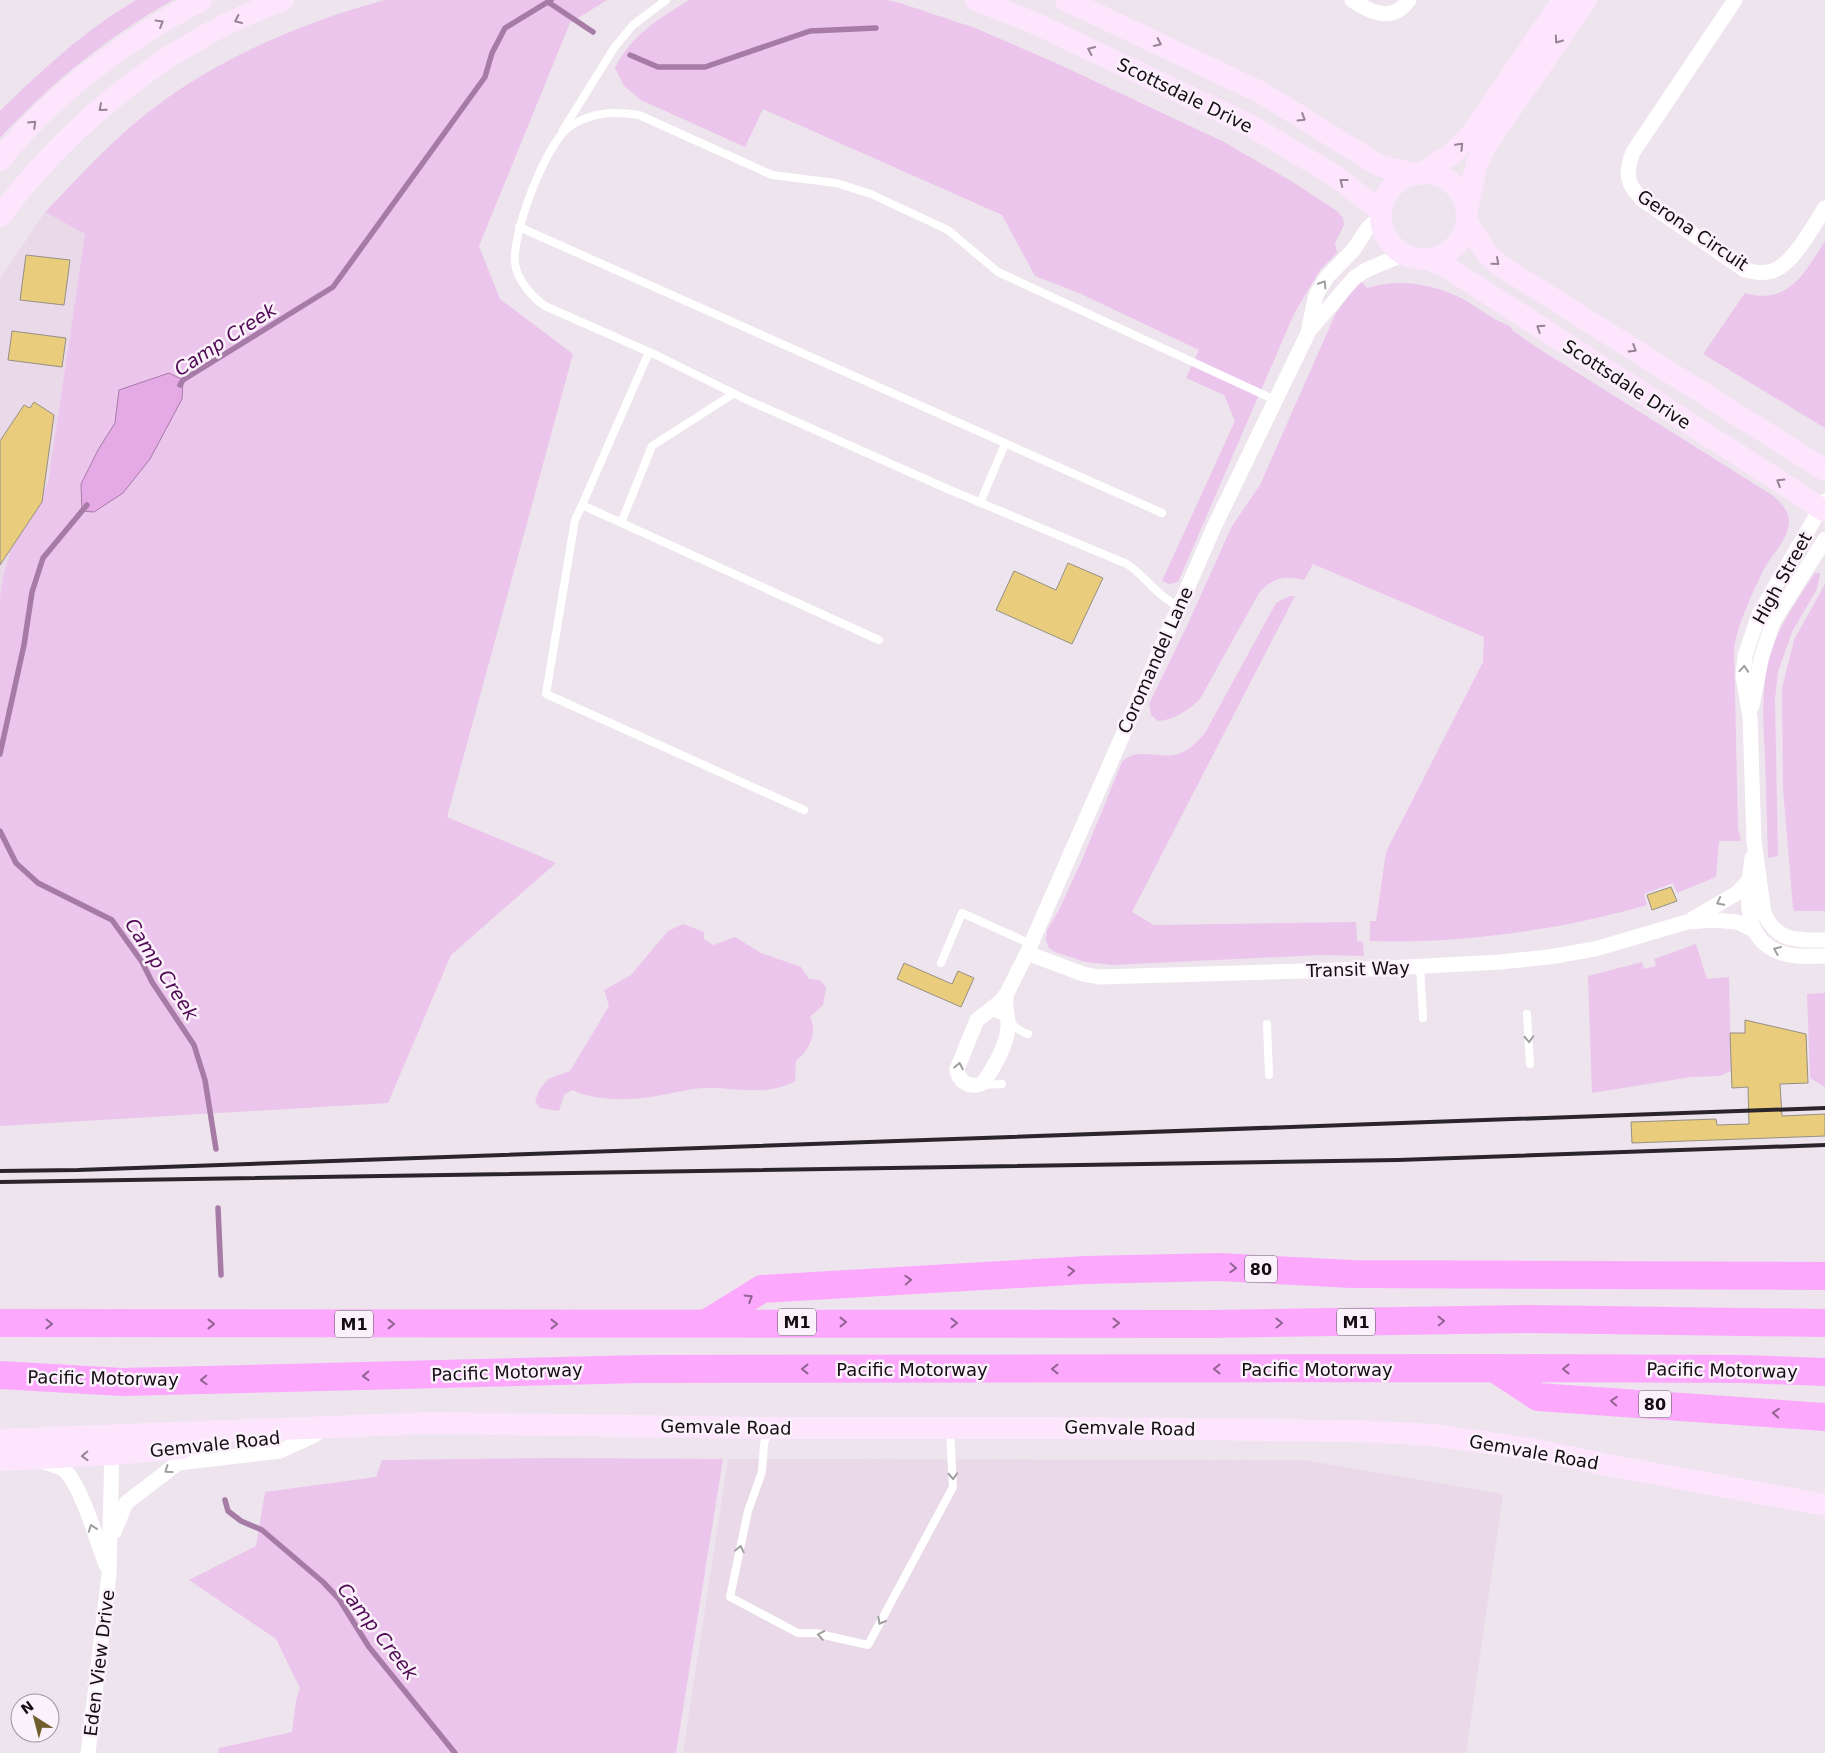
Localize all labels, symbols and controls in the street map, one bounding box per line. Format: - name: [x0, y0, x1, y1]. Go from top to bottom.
- one-way arrow: [234, 14, 243, 24]
- one-way arrow: [154, 20, 163, 30]
- one-way arrow: [1555, 34, 1564, 44]
- one-way arrow: [1153, 37, 1162, 47]
- one-way arrow: [1087, 45, 1096, 56]
- street label: Scottsdale Drive: [1114, 53, 1256, 137]
- one-way arrow: [99, 102, 108, 111]
- one-way arrow: [1297, 111, 1306, 121]
- one-way arrow: [27, 121, 36, 130]
- one-way arrow: [1454, 143, 1463, 152]
- one-way arrow: [1339, 179, 1349, 188]
- street label: Gerona Circuit: [1634, 185, 1752, 275]
- one-way arrow: [1491, 256, 1500, 265]
- one-way arrow: [1316, 281, 1326, 290]
- water label: Camp Creek: [170, 297, 281, 380]
- one-way arrow: [1536, 325, 1546, 334]
- street label: Scottsdale Drive: [1559, 335, 1695, 433]
- one-way arrow: [1628, 342, 1637, 352]
- one-way arrow: [1776, 479, 1785, 488]
- street label: High Street: [1748, 528, 1816, 628]
- street label: Coromandel Lane: [1113, 583, 1197, 737]
- one-way arrow: [1739, 665, 1750, 673]
- one-way arrow: [1716, 896, 1725, 906]
- water label: Camp Creek: [121, 914, 204, 1025]
- one-way arrow: [1773, 946, 1782, 957]
- street label: Transit Way: [1305, 957, 1411, 981]
- one-way arrow: [1523, 1035, 1534, 1043]
- one-way arrow: [953, 1062, 963, 1070]
- road number: 80: [1245, 1256, 1277, 1282]
- one-way arrow: [1229, 1262, 1237, 1273]
- one-way arrow: [1067, 1265, 1075, 1276]
- one-way arrow: [905, 1275, 913, 1286]
- one-way arrow: [743, 1294, 752, 1304]
- road number: M1: [778, 1308, 816, 1335]
- road number: M1: [1337, 1308, 1375, 1335]
- road number: M1: [335, 1310, 373, 1338]
- one-way arrow: [1438, 1316, 1446, 1326]
- one-way arrow: [840, 1317, 848, 1327]
- one-way arrow: [950, 1318, 958, 1328]
- one-way arrow: [1113, 1318, 1121, 1328]
- one-way arrow: [1276, 1318, 1283, 1328]
- one-way arrow: [45, 1319, 53, 1329]
- one-way arrow: [208, 1319, 215, 1329]
- one-way arrow: [388, 1319, 395, 1329]
- one-way arrow: [550, 1319, 558, 1329]
- street label: Pacific Motorway: [1646, 1358, 1798, 1382]
- street label: Pacific Motorway: [431, 1359, 583, 1385]
- street label: Pacific Motorway: [836, 1359, 988, 1380]
- street label: Pacific Motorway: [1241, 1359, 1393, 1380]
- one-way arrow: [801, 1364, 808, 1374]
- one-way arrow: [1051, 1364, 1058, 1374]
- one-way arrow: [1213, 1364, 1221, 1374]
- one-way arrow: [1562, 1364, 1570, 1374]
- street label: Pacific Motorway: [27, 1366, 179, 1390]
- one-way arrow: [362, 1371, 370, 1381]
- one-way arrow: [199, 1375, 207, 1385]
- road number: 80: [1639, 1390, 1671, 1418]
- one-way arrow: [1610, 1396, 1618, 1407]
- one-way arrow: [1772, 1408, 1780, 1419]
- street label: Gemvale Road: [660, 1415, 792, 1439]
- street label: Gemvale Road: [1064, 1416, 1196, 1440]
- street label: Gemvale Road: [149, 1427, 281, 1461]
- street label: Gemvale Road: [1468, 1430, 1600, 1474]
- one-way arrow: [81, 1450, 89, 1461]
- one-way arrow: [164, 1464, 174, 1473]
- one-way arrow: [947, 1472, 958, 1480]
- one-way arrow: [88, 1524, 98, 1533]
- one-way arrow: [734, 1545, 745, 1554]
- water label: Camp Creek: [333, 1578, 423, 1685]
- street label: Eden View Drive: [80, 1589, 118, 1737]
- one-way arrow: [878, 1615, 888, 1624]
- one-way arrow: [816, 1630, 825, 1640]
- north arrow: [10, 1693, 60, 1743]
- text: N: [18, 1698, 37, 1717]

